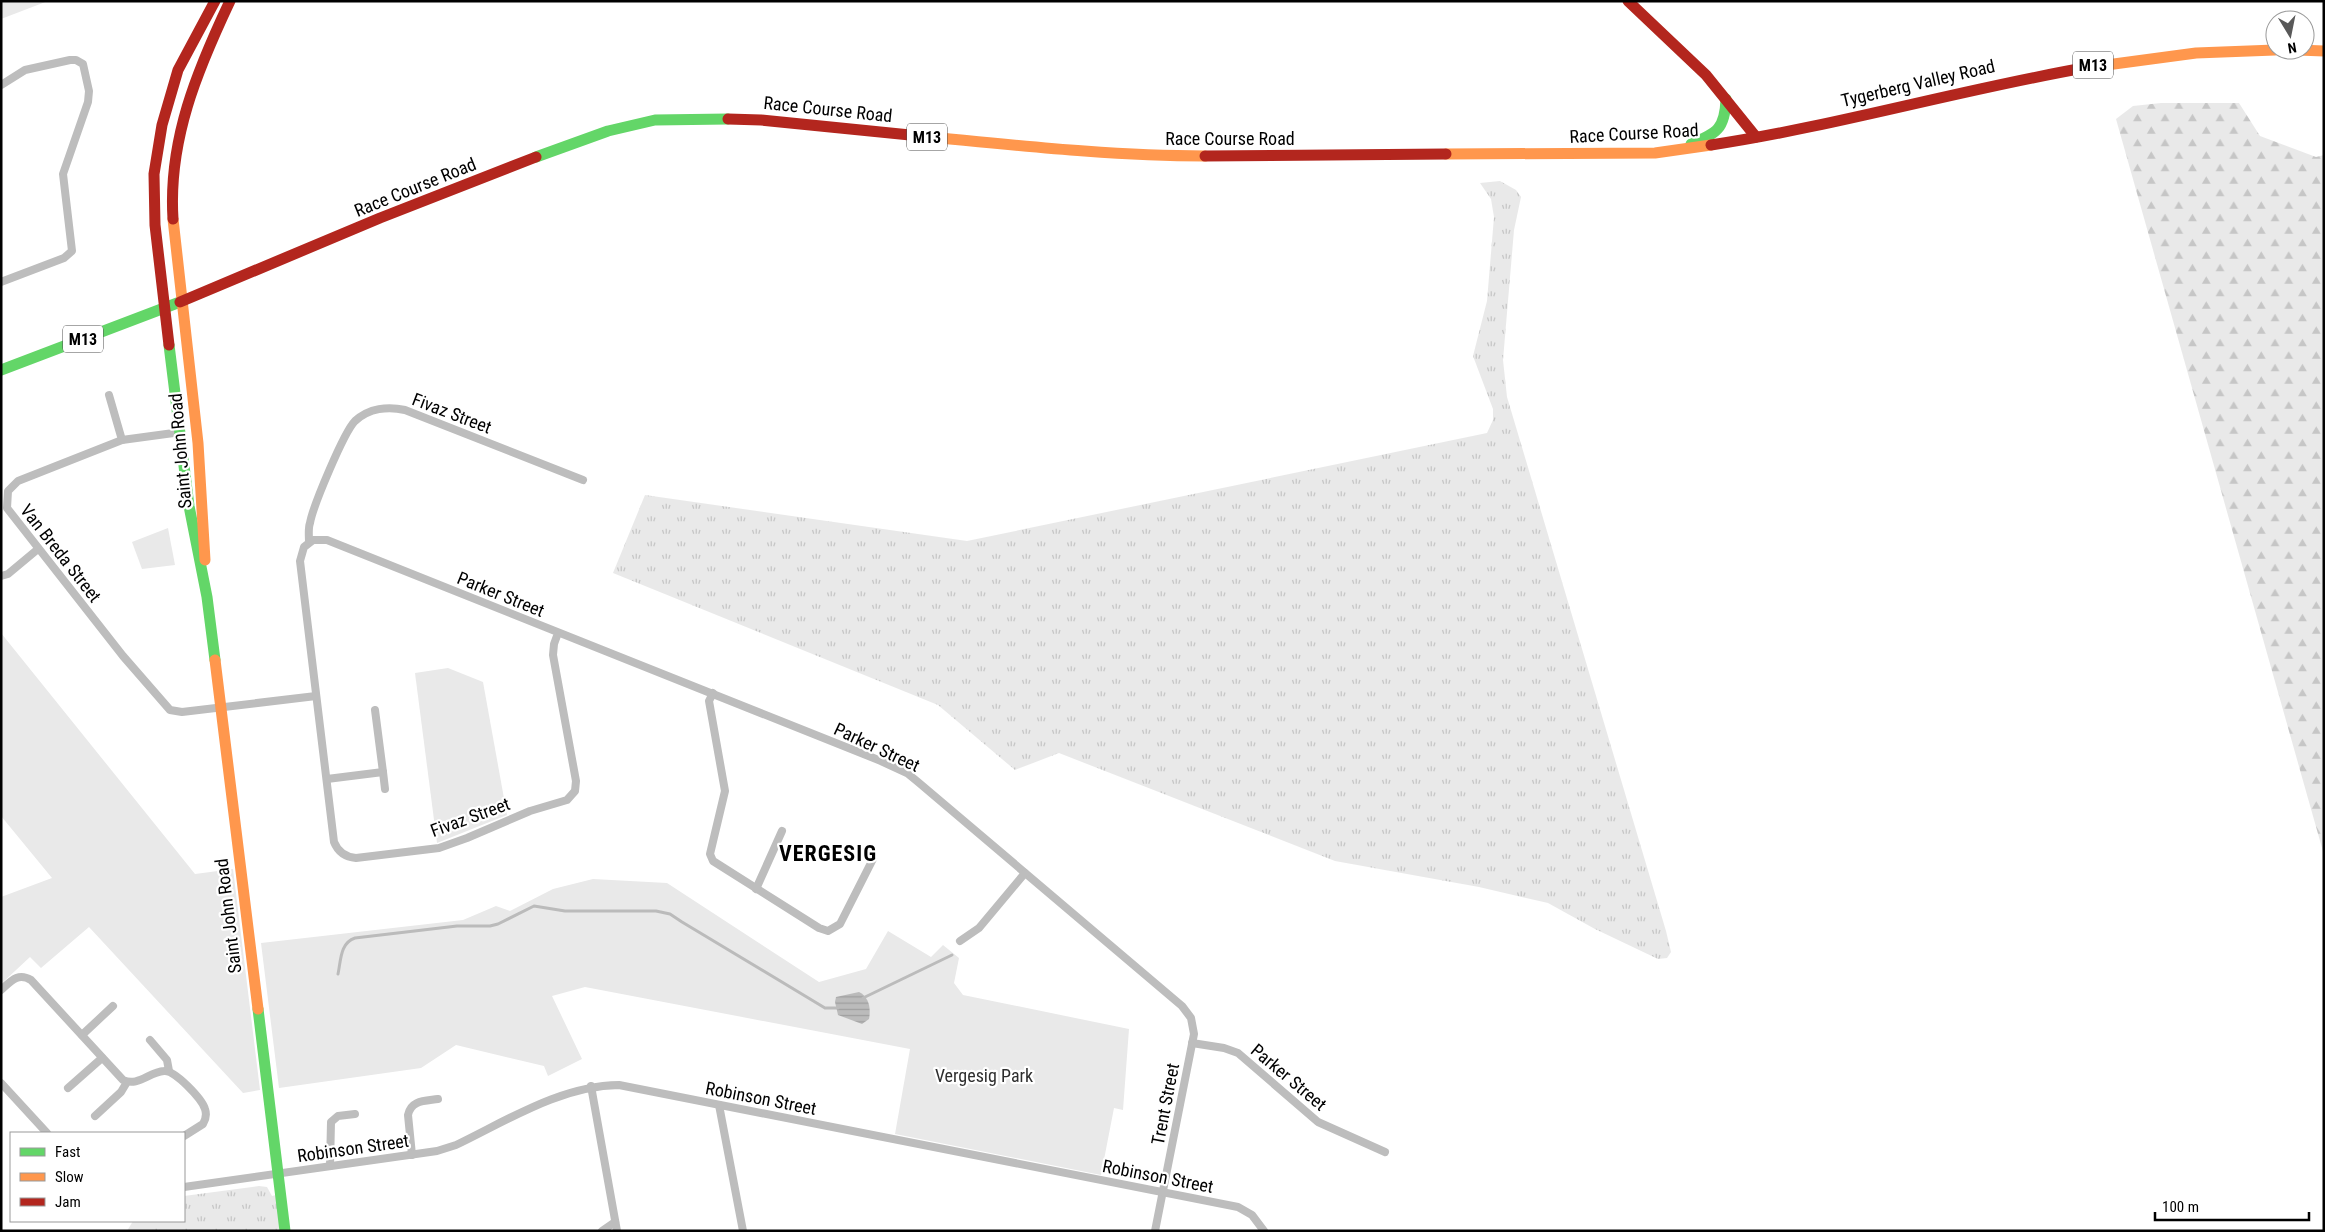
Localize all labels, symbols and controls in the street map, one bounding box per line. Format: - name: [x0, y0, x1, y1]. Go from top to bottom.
- north arrow: [2265, 10, 2315, 60]
- text: N: [2287, 39, 2298, 56]
- road number: M13: [2073, 52, 2113, 78]
- street label: Tygerberg Valley Road: [1839, 55, 1997, 111]
- street label: Race Course Road: [763, 92, 893, 126]
- street label: Race Course Road: [1569, 119, 1699, 147]
- road number: M13: [907, 124, 947, 150]
- street label: Race Course Road: [1165, 128, 1295, 149]
- street label: Race Course Road: [351, 153, 479, 221]
- road number: M13: [63, 326, 103, 352]
- street label: Fivaz Street: [409, 388, 495, 438]
- street label: Saint John Road: [164, 392, 196, 510]
- street label: Van Breda Street: [16, 500, 106, 606]
- street label: Parker Street: [454, 567, 548, 621]
- street label: Parker Street: [831, 718, 923, 776]
- street label: Fivaz Street: [427, 793, 513, 841]
- district label: VERGESIG: [779, 841, 877, 866]
- street label: Saint John Road: [211, 857, 245, 975]
- street label: Parker Street: [1247, 1039, 1331, 1115]
- street label: Trent Street: [1147, 1061, 1183, 1147]
- park label: Vergesig Park: [935, 1065, 1033, 1086]
- street label: Robinson Street: [704, 1077, 818, 1119]
- street label: Robinson Street: [296, 1130, 410, 1166]
- legend: [10, 1132, 185, 1222]
- text: Fast: [55, 1143, 80, 1161]
- street label: Robinson Street: [1101, 1155, 1215, 1197]
- text: Slow: [55, 1168, 84, 1186]
- scale bar: [2155, 1190, 2309, 1222]
- text: Jam: [55, 1193, 81, 1211]
- text: 100 m: [2162, 1198, 2199, 1216]

